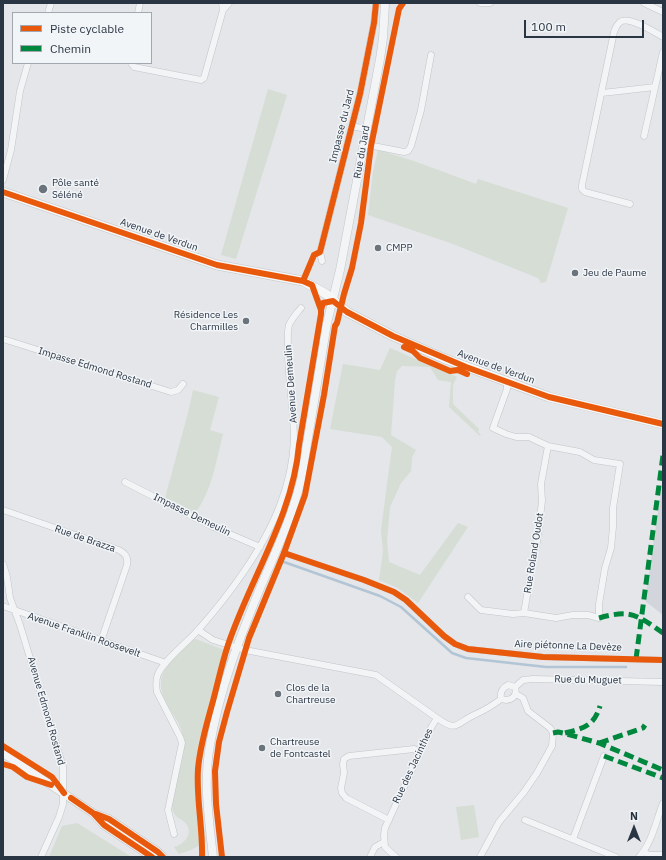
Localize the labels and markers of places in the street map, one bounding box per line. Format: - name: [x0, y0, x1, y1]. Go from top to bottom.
- place label: Pôle santé Séléné: [52, 177, 99, 200]
- marker: Pôle santé Séléné: [37, 183, 49, 195]
- place label: CMPP: [386, 242, 412, 254]
- marker: CMPP: [373, 243, 383, 253]
- place label: Jeu de Paume: [583, 267, 646, 279]
- marker: Jeu de Paume: [570, 268, 580, 278]
- place label: Résidence Les Charmilles: [174, 309, 238, 332]
- marker: Résidence Les Charmilles: [241, 316, 251, 326]
- place label: Clos de la Chartreuse: [286, 682, 336, 706]
- marker: Clos de la Chartreuse: [273, 689, 283, 699]
- place label: Chartreuse de Fontcastel: [270, 736, 331, 760]
- marker: Chartreuse de Fontcastel: [257, 743, 267, 753]

